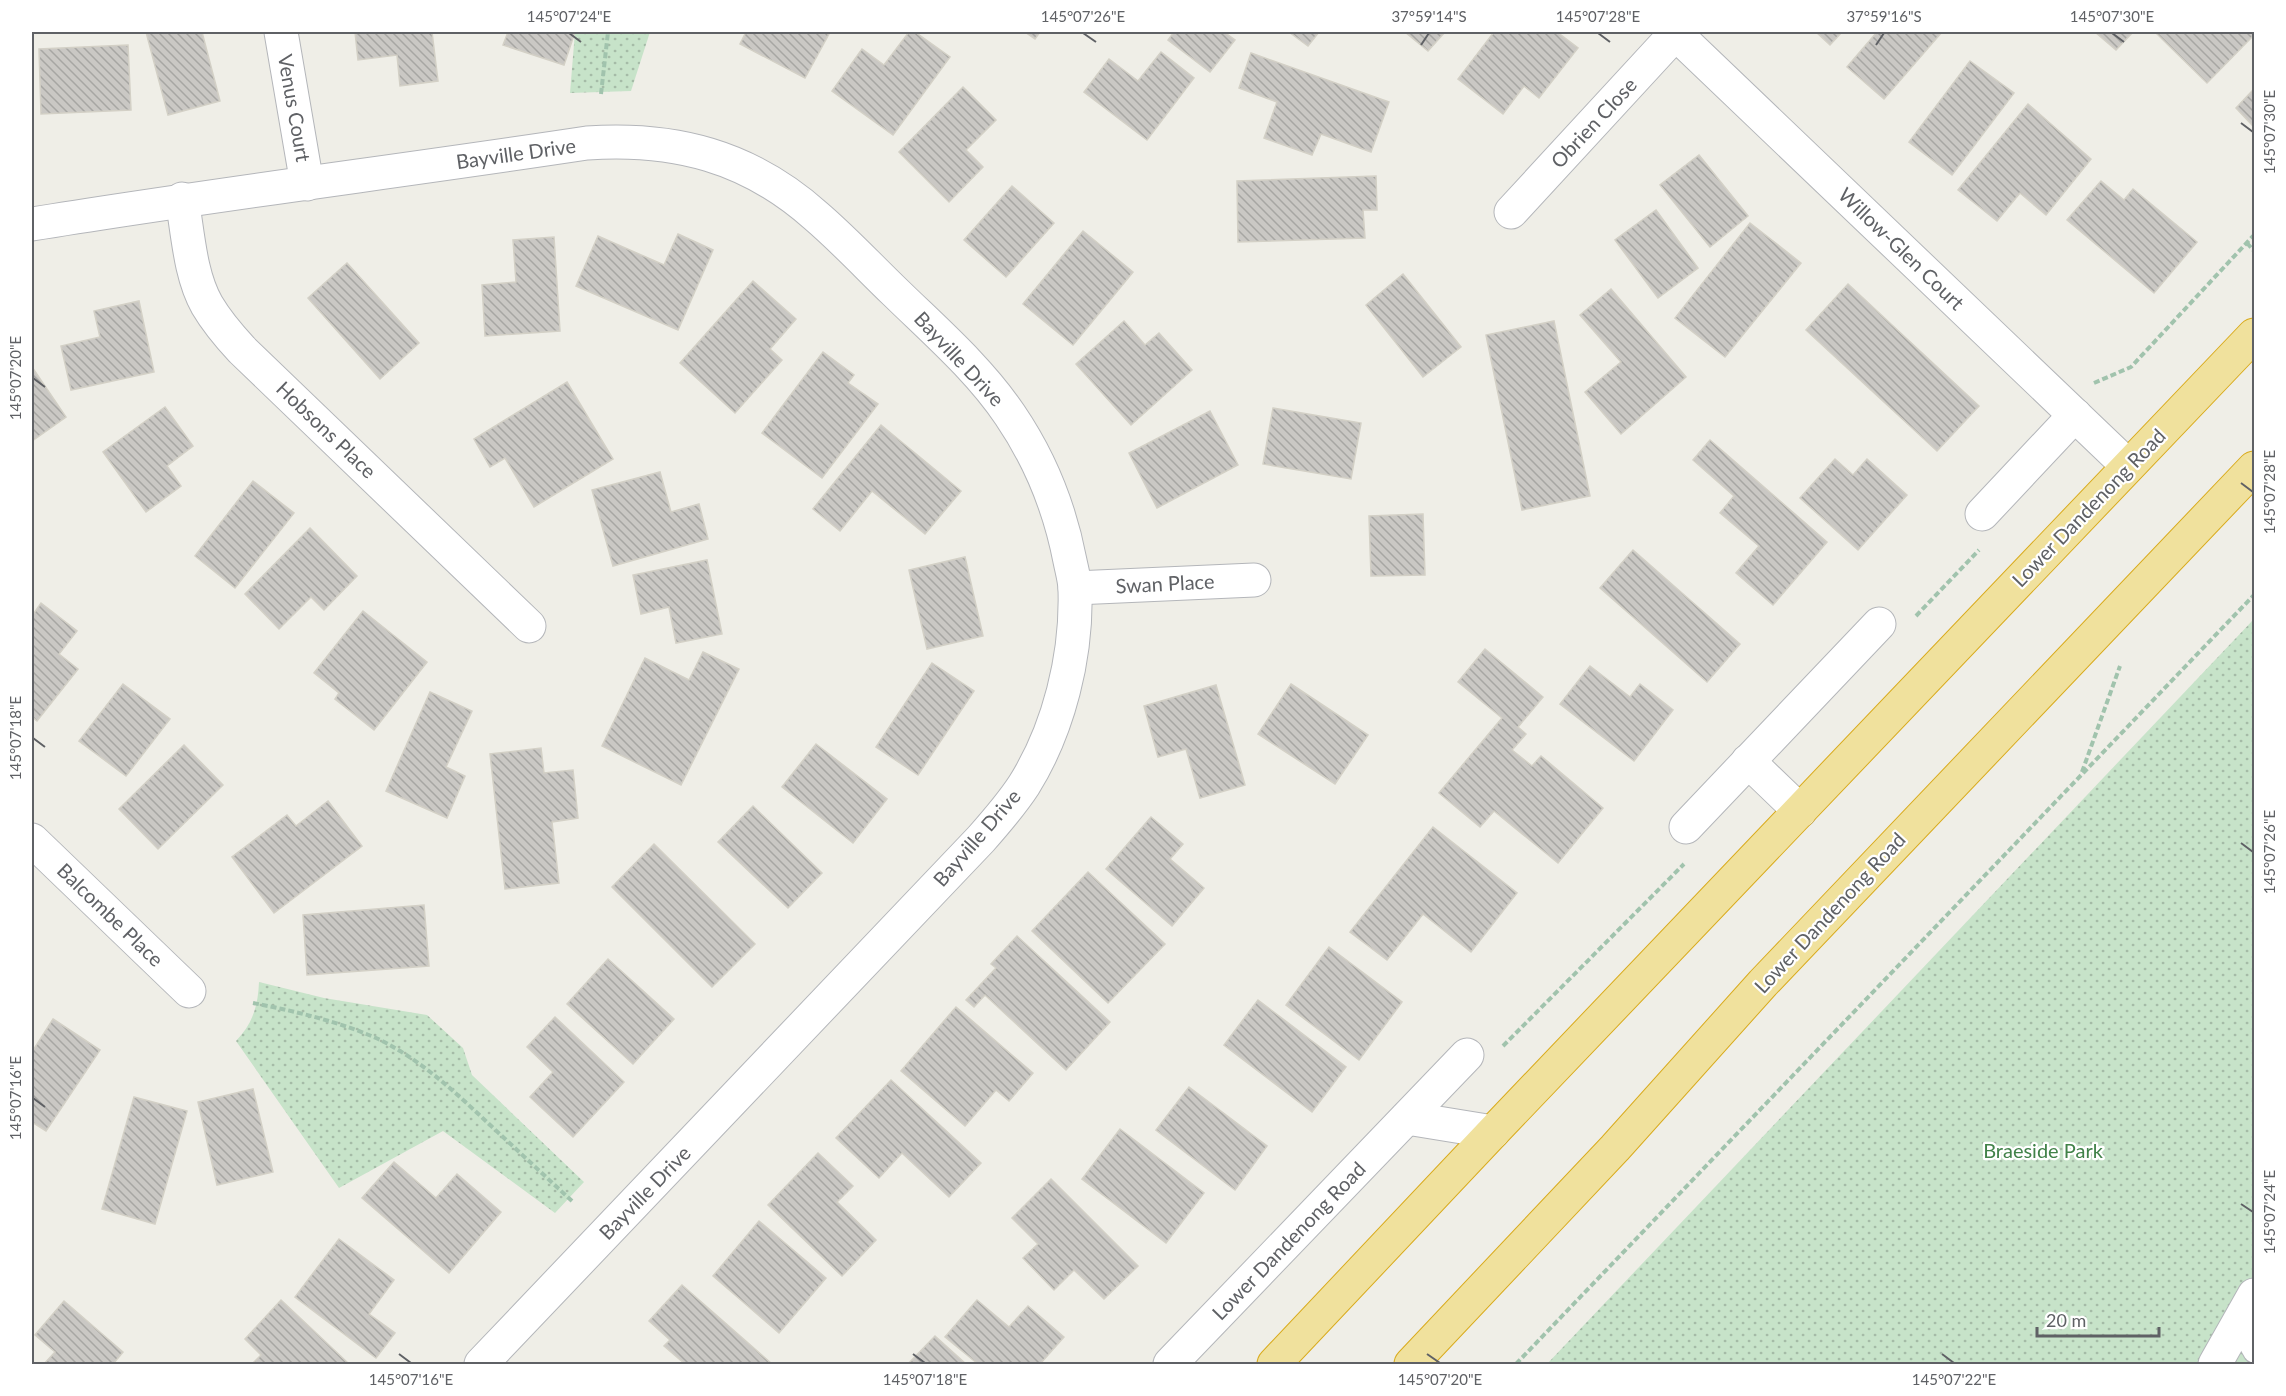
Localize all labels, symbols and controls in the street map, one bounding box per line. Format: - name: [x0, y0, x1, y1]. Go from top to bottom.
- text: 145°07'24"E: [527, 7, 611, 25]
- text: 145°07'26"E: [1041, 7, 1125, 25]
- text: 37°59'14"S: [1391, 7, 1467, 25]
- text: 145°07'28"E: [1556, 7, 1640, 25]
- text: 37°59'16"S: [1846, 7, 1922, 25]
- text: 145°07'30"E: [2070, 7, 2154, 25]
- street label: Venus Court: [274, 52, 316, 163]
- street label: Obrien Close: [1545, 72, 1641, 172]
- text: 145°07'30"E: [2260, 90, 2278, 174]
- street label: Bayville Drive: [454, 133, 577, 173]
- street label: Willow-Glen Court: [1834, 182, 1970, 314]
- street label: Bayville Drive: [910, 306, 1010, 411]
- text: 145°07'20"E: [6, 336, 24, 420]
- street label: Hobsons Place: [272, 376, 381, 483]
- street label: Lower Dandenong Road: [2007, 423, 2170, 591]
- text: 145°07'28"E: [2260, 450, 2278, 534]
- street label: Swan Place: [1115, 568, 1215, 598]
- text: 145°07'18"E: [6, 696, 24, 780]
- street label: Bayville Drive: [928, 784, 1025, 891]
- text: 145°07'26"E: [2260, 810, 2278, 894]
- street label: Lower Dandenong Road: [1749, 827, 1910, 997]
- street label: Balcombe Place: [53, 858, 169, 971]
- text: 145°07'16"E: [6, 1056, 24, 1140]
- park label: Braeside Park: [1983, 1138, 2104, 1162]
- street label: Bayville Drive: [594, 1141, 695, 1244]
- street label: Lower Dandenong Road: [1207, 1156, 1370, 1324]
- text: 145°07'24"E: [2260, 1170, 2278, 1254]
- scale bar: [2037, 1300, 2158, 1338]
- text: 20 m: [2046, 1309, 2086, 1331]
- text: 145°07'16"E: [369, 1370, 453, 1388]
- text: 145°07'18"E: [883, 1370, 967, 1388]
- text: 145°07'20"E: [1398, 1370, 1482, 1388]
- text: 145°07'22"E: [1912, 1370, 1996, 1388]

